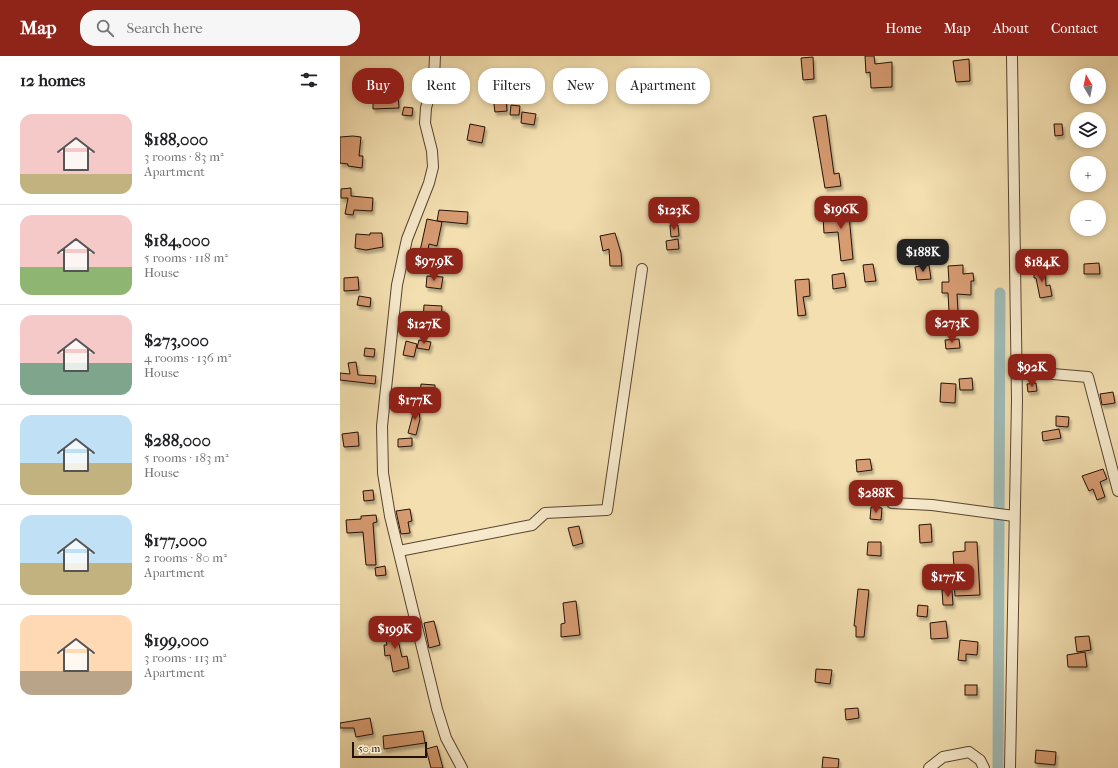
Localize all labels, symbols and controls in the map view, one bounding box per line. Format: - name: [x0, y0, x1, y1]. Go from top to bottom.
- search box: [80, 10, 360, 46]
- text: Map: [20, 17, 56, 39]
- icon: search: [94, 17, 116, 39]
- text: Search here: [126, 19, 203, 37]
- text: Home: [885, 20, 922, 37]
- text: Map: [944, 20, 971, 37]
- text: About: [993, 20, 1029, 37]
- text: Contact: [1051, 20, 1098, 37]
- chip: Buy: [352, 68, 404, 104]
- chip: Rent: [412, 68, 470, 104]
- chip: Filters: [478, 68, 545, 104]
- chip: New: [553, 68, 608, 104]
- chip: Apartment: [616, 68, 710, 104]
- north arrow: [1070, 68, 1106, 104]
- map controls: [1070, 68, 1106, 236]
- icon: filters: [298, 69, 320, 91]
- text: 12 homes: [20, 70, 85, 90]
- button: layers: [1070, 112, 1106, 148]
- text: $188,000: [144, 129, 208, 149]
- icon: home: [52, 130, 100, 178]
- text: 3 rooms · 83 m²: [144, 149, 224, 164]
- button: +: [1070, 156, 1106, 192]
- text: Apartment: [144, 164, 205, 179]
- pin: $196K: [813, 196, 869, 230]
- pin: $123K: [646, 197, 702, 231]
- button: −: [1070, 200, 1106, 236]
- text: $196K: [823, 201, 859, 216]
- text: $123K: [657, 202, 691, 217]
- text: $184,000: [144, 230, 210, 250]
- icon: home: [52, 231, 100, 279]
- pin: $188K: [895, 239, 951, 273]
- text: $188K: [906, 244, 940, 259]
- pin: $97.9K: [401, 248, 467, 282]
- pin: $184K: [1014, 249, 1070, 283]
- text: 5 rooms · 118 m²: [144, 250, 228, 265]
- text: $97.9K: [415, 253, 453, 268]
- text: $184K: [1024, 254, 1060, 269]
- text: House: [144, 265, 179, 280]
- pin: $273K: [924, 310, 980, 344]
- pin: $127K: [396, 311, 452, 345]
- text: $273K: [935, 315, 969, 330]
- text: $127K: [407, 316, 441, 331]
- text: $273,000: [144, 330, 209, 350]
- icon: home: [52, 331, 100, 379]
- text: 4 rooms · 136 m²: [144, 350, 231, 365]
- pin: $92K: [1008, 354, 1056, 388]
- text: $92K: [1017, 359, 1047, 374]
- text: House: [144, 365, 179, 380]
- pin: $177K: [387, 387, 443, 421]
- text: $177K: [398, 392, 432, 407]
- text: $288,000: [144, 430, 211, 450]
- icon: home: [52, 431, 100, 479]
- text: 5 rooms · 183 m²: [144, 450, 229, 465]
- text: House: [144, 465, 179, 480]
- pin: $288K: [848, 480, 904, 514]
- text: $288K: [858, 485, 894, 500]
- text: $177,000: [144, 530, 207, 550]
- icon: home: [52, 531, 100, 579]
- text: 2 rooms · 80 m²: [144, 550, 227, 565]
- pin: $177K: [920, 564, 976, 598]
- text: Apartment: [144, 565, 205, 580]
- text: $177K: [931, 569, 965, 584]
- pin: $199K: [367, 616, 423, 650]
- text: $199K: [378, 621, 412, 636]
- text: $199,000: [144, 630, 209, 650]
- icon: home: [52, 631, 100, 679]
- text: 3 rooms · 113 m²: [144, 650, 226, 665]
- text: Apartment: [144, 665, 205, 680]
- scale bar: [352, 740, 427, 759]
- text: 50 m: [358, 742, 380, 755]

